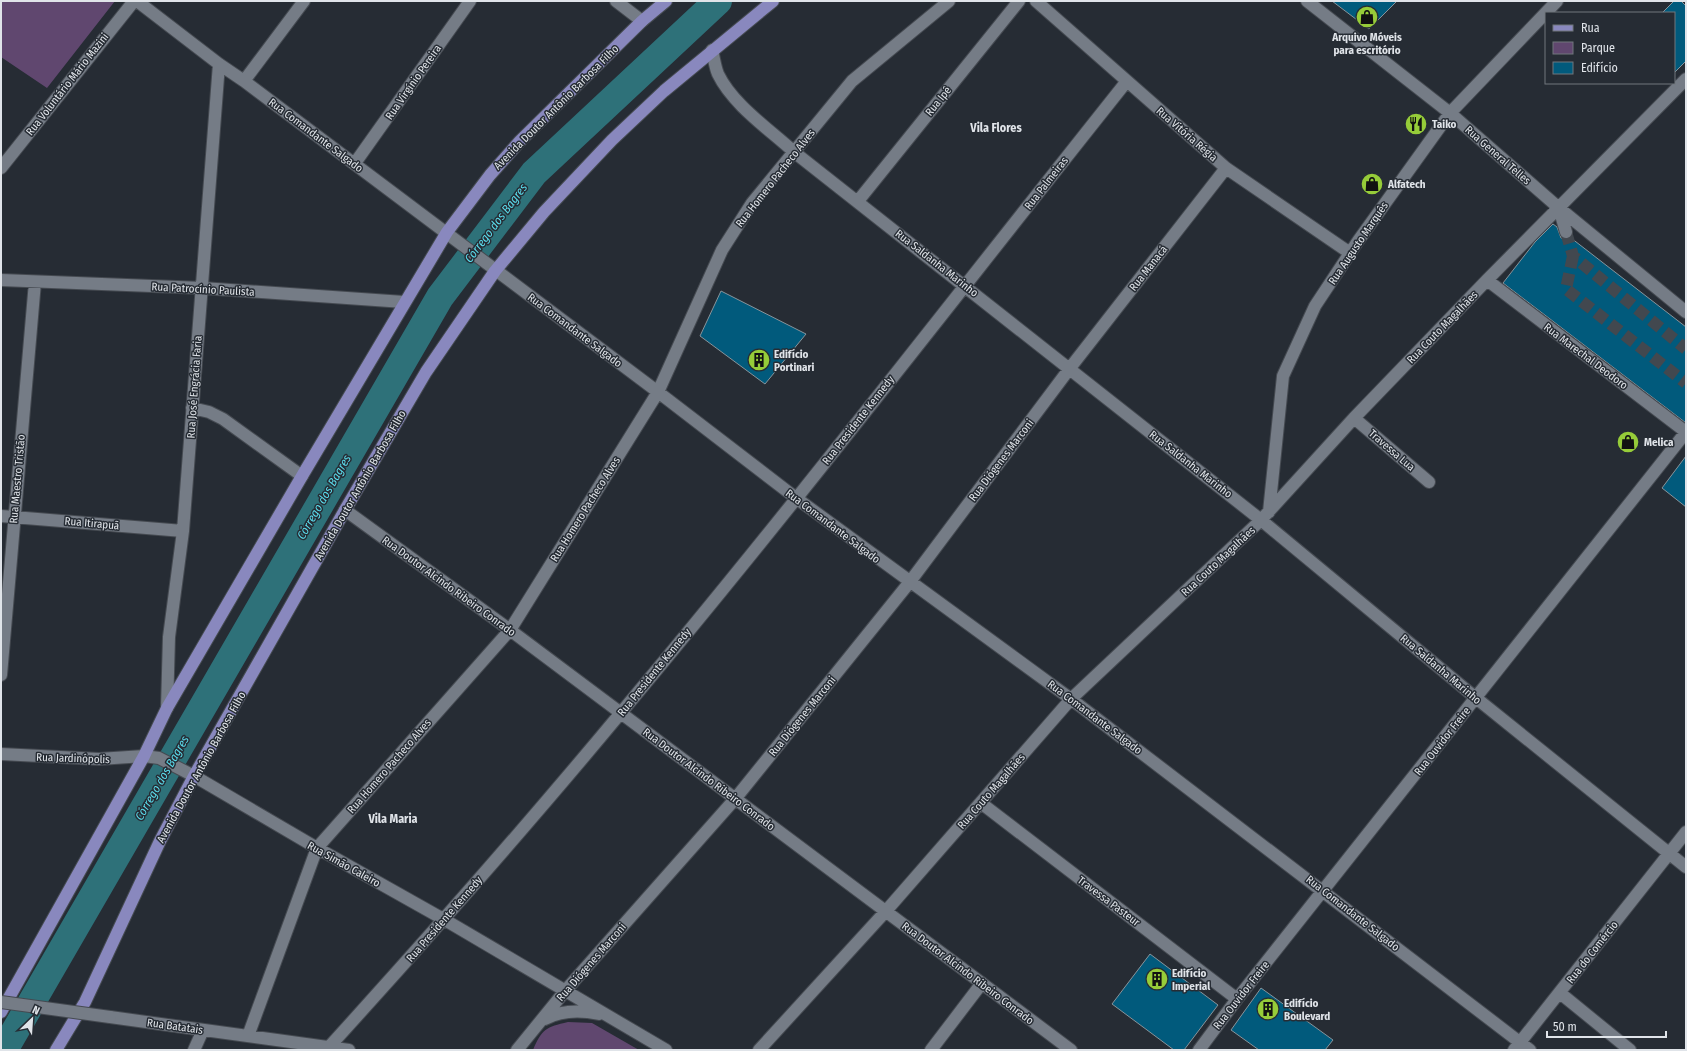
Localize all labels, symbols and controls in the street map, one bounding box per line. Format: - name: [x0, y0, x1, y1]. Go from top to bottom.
- shop icon: Arquivo Móveis para escritório: [1354, 4, 1380, 30]
- legend: [1545, 12, 1675, 84]
- text: Rua: [1581, 21, 1600, 35]
- street label: Rua Voluntário Mário Mazini: [23, 30, 112, 138]
- place label: Arquivo Móveis para escritório: [1331, 31, 1402, 57]
- text: Parque: [1581, 41, 1615, 55]
- street label: Rua Virgínio Pereira: [383, 42, 444, 122]
- street label: Avenida Doutor Antônio Barbosa Filho: [491, 42, 622, 172]
- text: Edifício: [1581, 61, 1618, 75]
- street label: Rua Ipê: [923, 84, 954, 119]
- street label: Rua Comandante Salgado: [266, 96, 366, 175]
- street label: Rua Vitória Régia: [1154, 104, 1220, 164]
- restaurant icon: Taiko: [1403, 111, 1429, 137]
- place label: Taiko: [1432, 118, 1457, 131]
- district label: Vila Flores: [969, 121, 1022, 135]
- street label: Rua General Telles: [1462, 123, 1533, 188]
- street label: Rua Homero Pacheco Alves: [733, 126, 818, 230]
- street label: Rua Palmeiras: [1022, 154, 1071, 212]
- shop icon: Alfatech: [1359, 171, 1385, 197]
- place label: Alfatech: [1387, 178, 1426, 191]
- water label: Córrego dos Bagres: [462, 181, 530, 265]
- street label: Rua Augusto Marquês: [1326, 199, 1391, 287]
- street label: Rua Saldanha Marinho: [893, 227, 981, 300]
- street label: Rua Manacá: [1127, 243, 1170, 294]
- street label: Rua Patrocínio Paulista: [151, 280, 255, 299]
- street label: Rua Couto Magalhães: [1404, 288, 1481, 366]
- street label: Rua Comandante Salgado: [525, 291, 625, 370]
- street label: Rua Marechal Deodoro: [1541, 321, 1630, 392]
- street label: Rua José Engrácia Faria: [184, 335, 205, 439]
- building icon: Edifício Portinari: [746, 347, 772, 373]
- place label: Edifício Portinari: [774, 348, 815, 374]
- street label: Rua Presidente Kennedy: [820, 373, 897, 467]
- street label: Avenida Doutor Antônio Barbosa Filho: [312, 408, 409, 563]
- street label: Rua Diógenes Marconi: [966, 417, 1037, 504]
- street label: Travessa Lua: [1366, 427, 1417, 474]
- street label: Rua Saldanha Marinho: [1147, 428, 1235, 501]
- shop icon: Melica: [1615, 429, 1641, 455]
- street label: Rua Maestro Tristão: [7, 434, 28, 524]
- place label: Melica: [1644, 436, 1674, 449]
- water label: Córrego dos Bagres: [294, 452, 354, 542]
- street label: Rua Homero Pacheco Alves: [548, 454, 623, 564]
- street label: Rua Comandante Salgado: [783, 487, 883, 566]
- street label: Rua Itirapuã: [64, 515, 120, 532]
- street label: Rua Couto Magalhães: [1179, 524, 1258, 599]
- street label: Rua Doutor Alcindo Ribeiro Conrado: [379, 534, 518, 639]
- street label: Rua Presidente Kennedy: [615, 626, 694, 719]
- street label: Rua Saldanha Marinho: [1398, 632, 1484, 707]
- street label: Rua Diógenes Marconi: [766, 674, 839, 759]
- street label: Rua Comandante Salgado: [1045, 678, 1145, 757]
- street label: Avenida Doutor Antônio Barbosa Filho: [154, 689, 249, 845]
- street label: Rua Ouvidor Freire: [1412, 704, 1473, 778]
- street label: Rua Homero Pacheco Alves: [345, 716, 434, 816]
- street label: Rua Doutor Alcindo Ribeiro Conrado: [640, 726, 777, 833]
- water label: Córrego dos Bagres: [132, 733, 192, 823]
- street label: Rua Jardinópolis: [36, 751, 110, 766]
- street label: Rua Couto Magalhães: [955, 751, 1028, 832]
- district label: Vila Maria: [367, 812, 418, 826]
- street label: Rua Simão Caleiro: [305, 839, 383, 890]
- street label: Rua Comandante Salgado: [1303, 873, 1402, 954]
- street label: Rua Presidente Kennedy: [404, 874, 485, 965]
- street label: Travessa Pasteur: [1075, 874, 1143, 929]
- street label: Rua do Comércio: [1564, 918, 1621, 986]
- street label: Rua Diógenes Marconi: [554, 920, 629, 1004]
- street label: Rua Doutor Alcindo Ribeiro Conrado: [899, 920, 1036, 1027]
- street label: Rua Ouvidor Freire: [1211, 958, 1272, 1032]
- building icon: Edifício Imperial: [1144, 966, 1170, 992]
- place label: Edifício Imperial: [1172, 967, 1211, 993]
- building icon: Edifício Boulevard: [1255, 996, 1281, 1022]
- place label: Edifício Boulevard: [1284, 997, 1330, 1023]
- north arrow: [12, 999, 52, 1039]
- text: N: [30, 1003, 42, 1018]
- scale bar: [1547, 1013, 1666, 1039]
- street label: Rua Batatais: [146, 1016, 204, 1037]
- text: 50 m: [1553, 1020, 1577, 1034]

